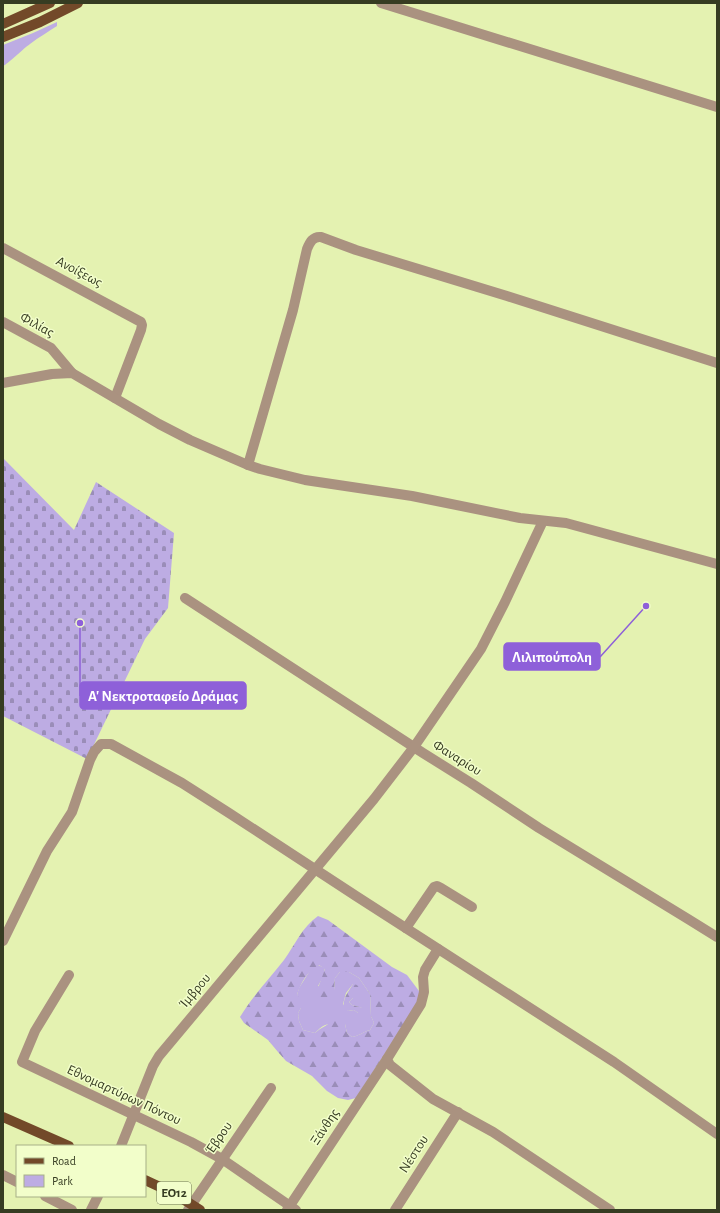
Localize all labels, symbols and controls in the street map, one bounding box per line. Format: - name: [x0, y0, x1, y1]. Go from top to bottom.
- street label: Ανοίξεως: [54, 254, 105, 290]
- street label: Φιλίας: [18, 310, 57, 340]
- callout: Λιλιπούπολη: [504, 643, 600, 670]
- text: Λιλιπούπολη: [512, 650, 592, 665]
- callout: Α' Νεκτροταφείο Δράμας: [80, 682, 246, 709]
- text: Α' Νεκτροταφείο Δράμας: [88, 689, 238, 704]
- street label: Φαναρίου: [430, 738, 484, 778]
- street label: Ίμβρου: [177, 971, 213, 1011]
- street label: Εθνομαρτύρων Πόντου: [65, 1062, 183, 1128]
- street label: Ξάνθης: [308, 1106, 342, 1148]
- street label: Έβρου: [203, 1119, 235, 1157]
- street label: Νέστου: [397, 1133, 431, 1175]
- legend: [16, 1145, 146, 1197]
- text: Road: [52, 1155, 76, 1167]
- text: Park: [52, 1175, 73, 1187]
- road number: ΕΟ12: [157, 1182, 191, 1204]

